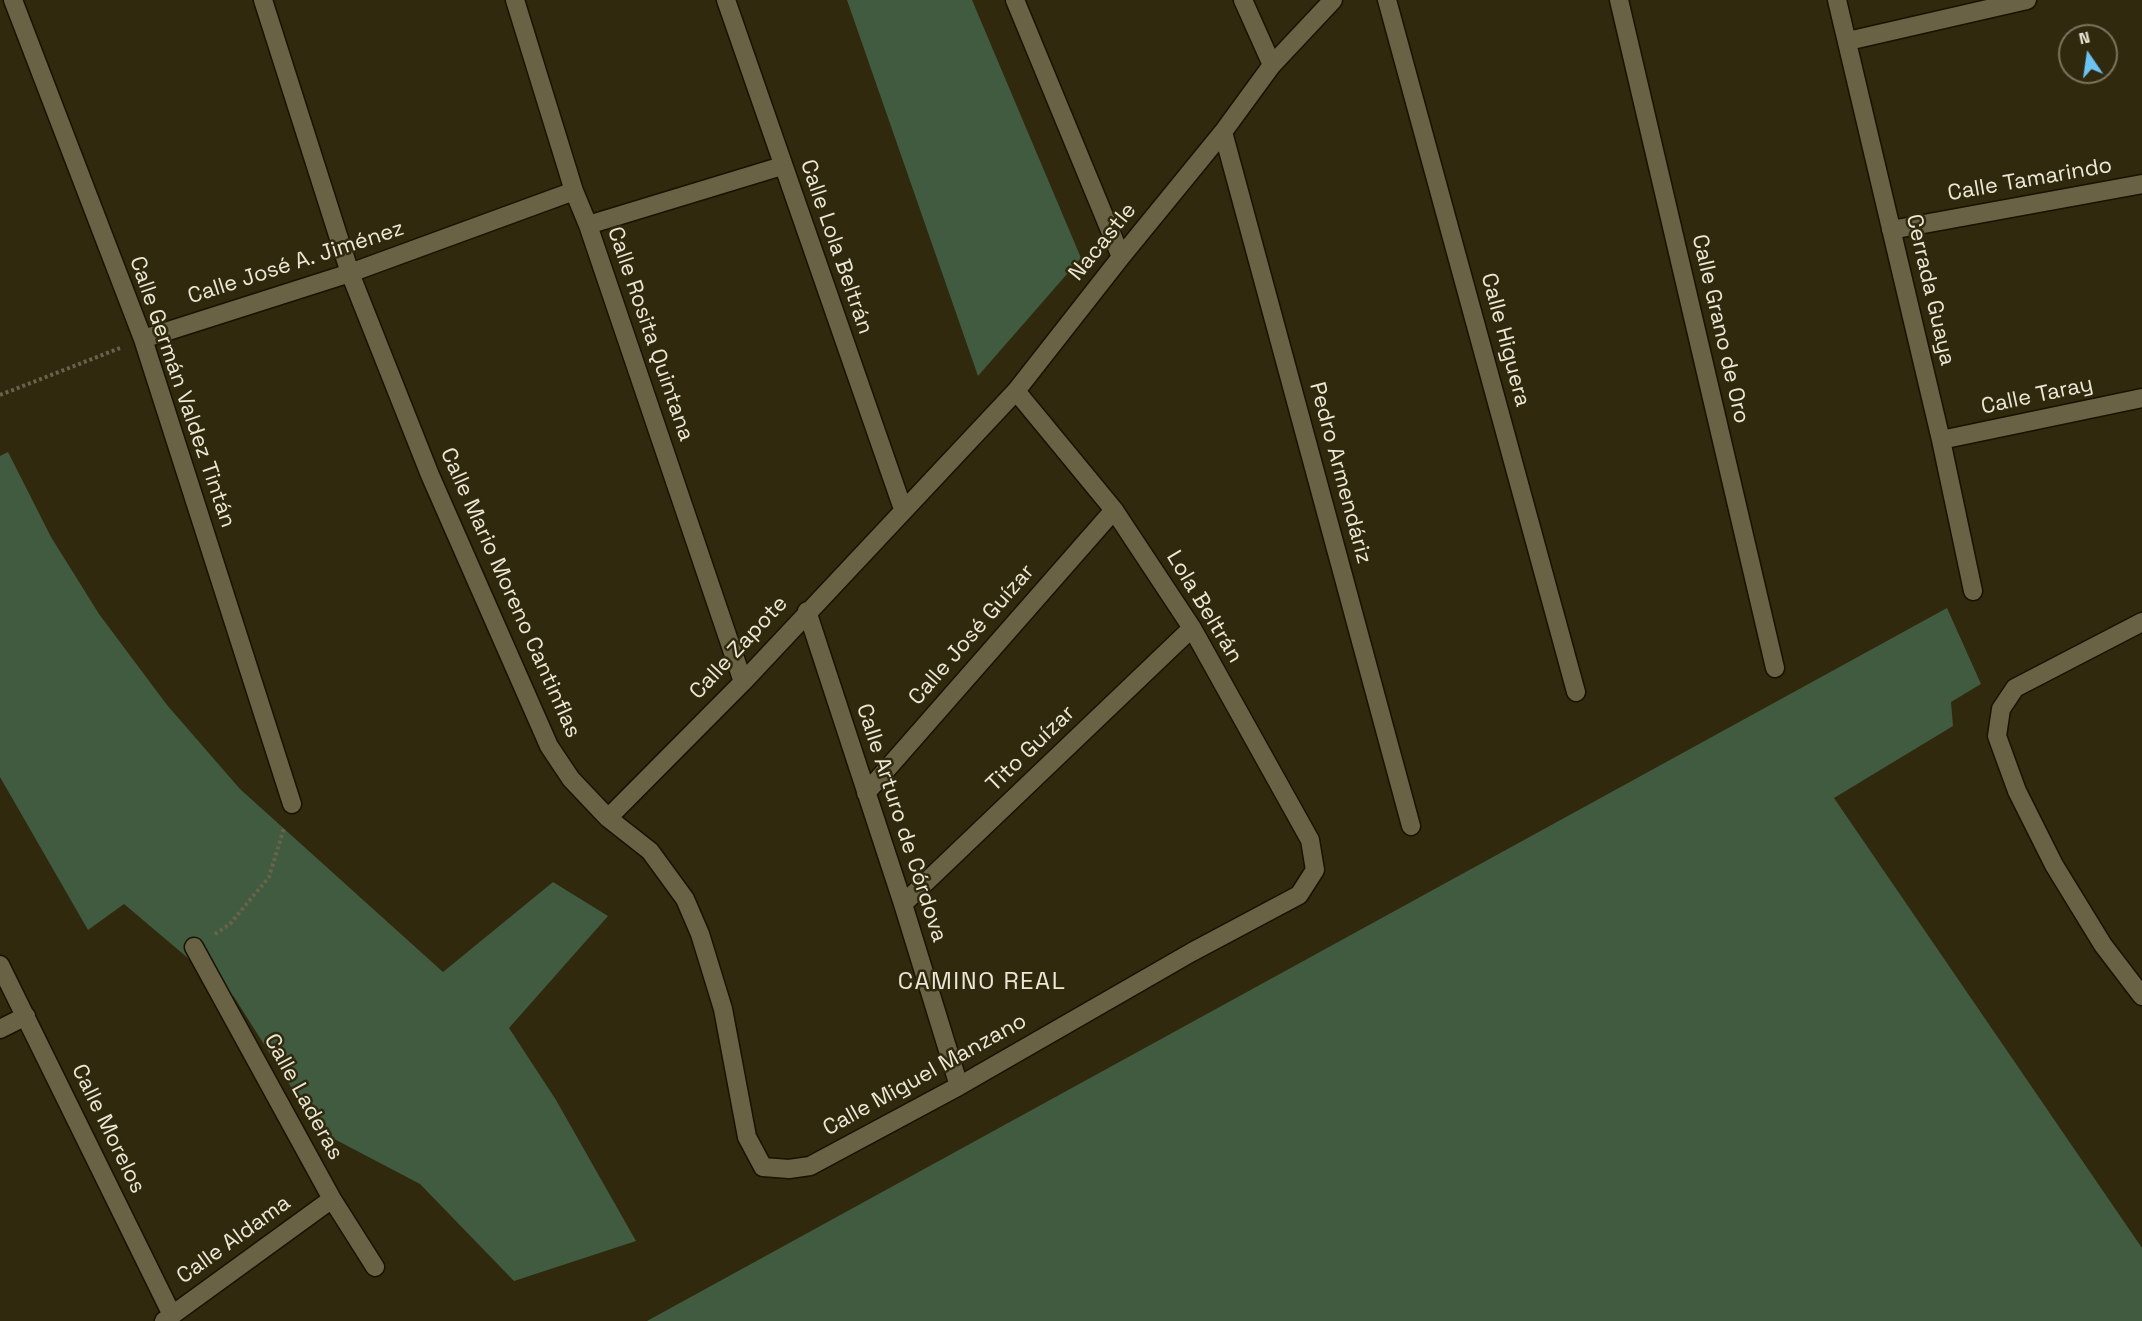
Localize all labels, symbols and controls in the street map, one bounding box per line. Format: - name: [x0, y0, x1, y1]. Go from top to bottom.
- north arrow: [2058, 24, 2118, 84]
- text: N: [2077, 26, 2092, 49]
- street label: Calle Tamarindo: [1946, 153, 2114, 207]
- street label: Calle Lola Beltrán: [794, 156, 878, 338]
- street label: Nacastle: [1064, 198, 1142, 286]
- street label: Cerrada Guaya: [1900, 212, 1960, 368]
- street label: Calle José A. Jiménez: [185, 216, 407, 310]
- street label: Calle Rosita Quintana: [601, 223, 699, 445]
- street label: Calle Grano de Oro: [1685, 232, 1755, 426]
- street label: Calle Germán Valdez Tintán: [123, 253, 241, 531]
- street label: Calle Higuera: [1474, 270, 1536, 410]
- street label: Calle Taray: [1979, 371, 2095, 421]
- street label: Pedro Armendáriz: [1303, 379, 1377, 567]
- street label: Calle Mario Moreno Cantinflas: [434, 444, 586, 742]
- street label: Lola Beltrán: [1160, 546, 1248, 668]
- street label: Calle José Guízar: [904, 559, 1040, 711]
- street label: Calle Zapote: [684, 591, 794, 705]
- street label: Calle Arturo de Córdova: [850, 700, 952, 946]
- street label: Tito Guízar: [981, 700, 1081, 798]
- district label: CAMINO REAL: [898, 968, 1066, 996]
- street label: Calle Miguel Manzano: [819, 1008, 1031, 1142]
- street label: Calle Laderas: [258, 1029, 348, 1165]
- street label: Calle Morelos: [65, 1060, 151, 1198]
- street label: Calle Aldama: [172, 1190, 296, 1290]

